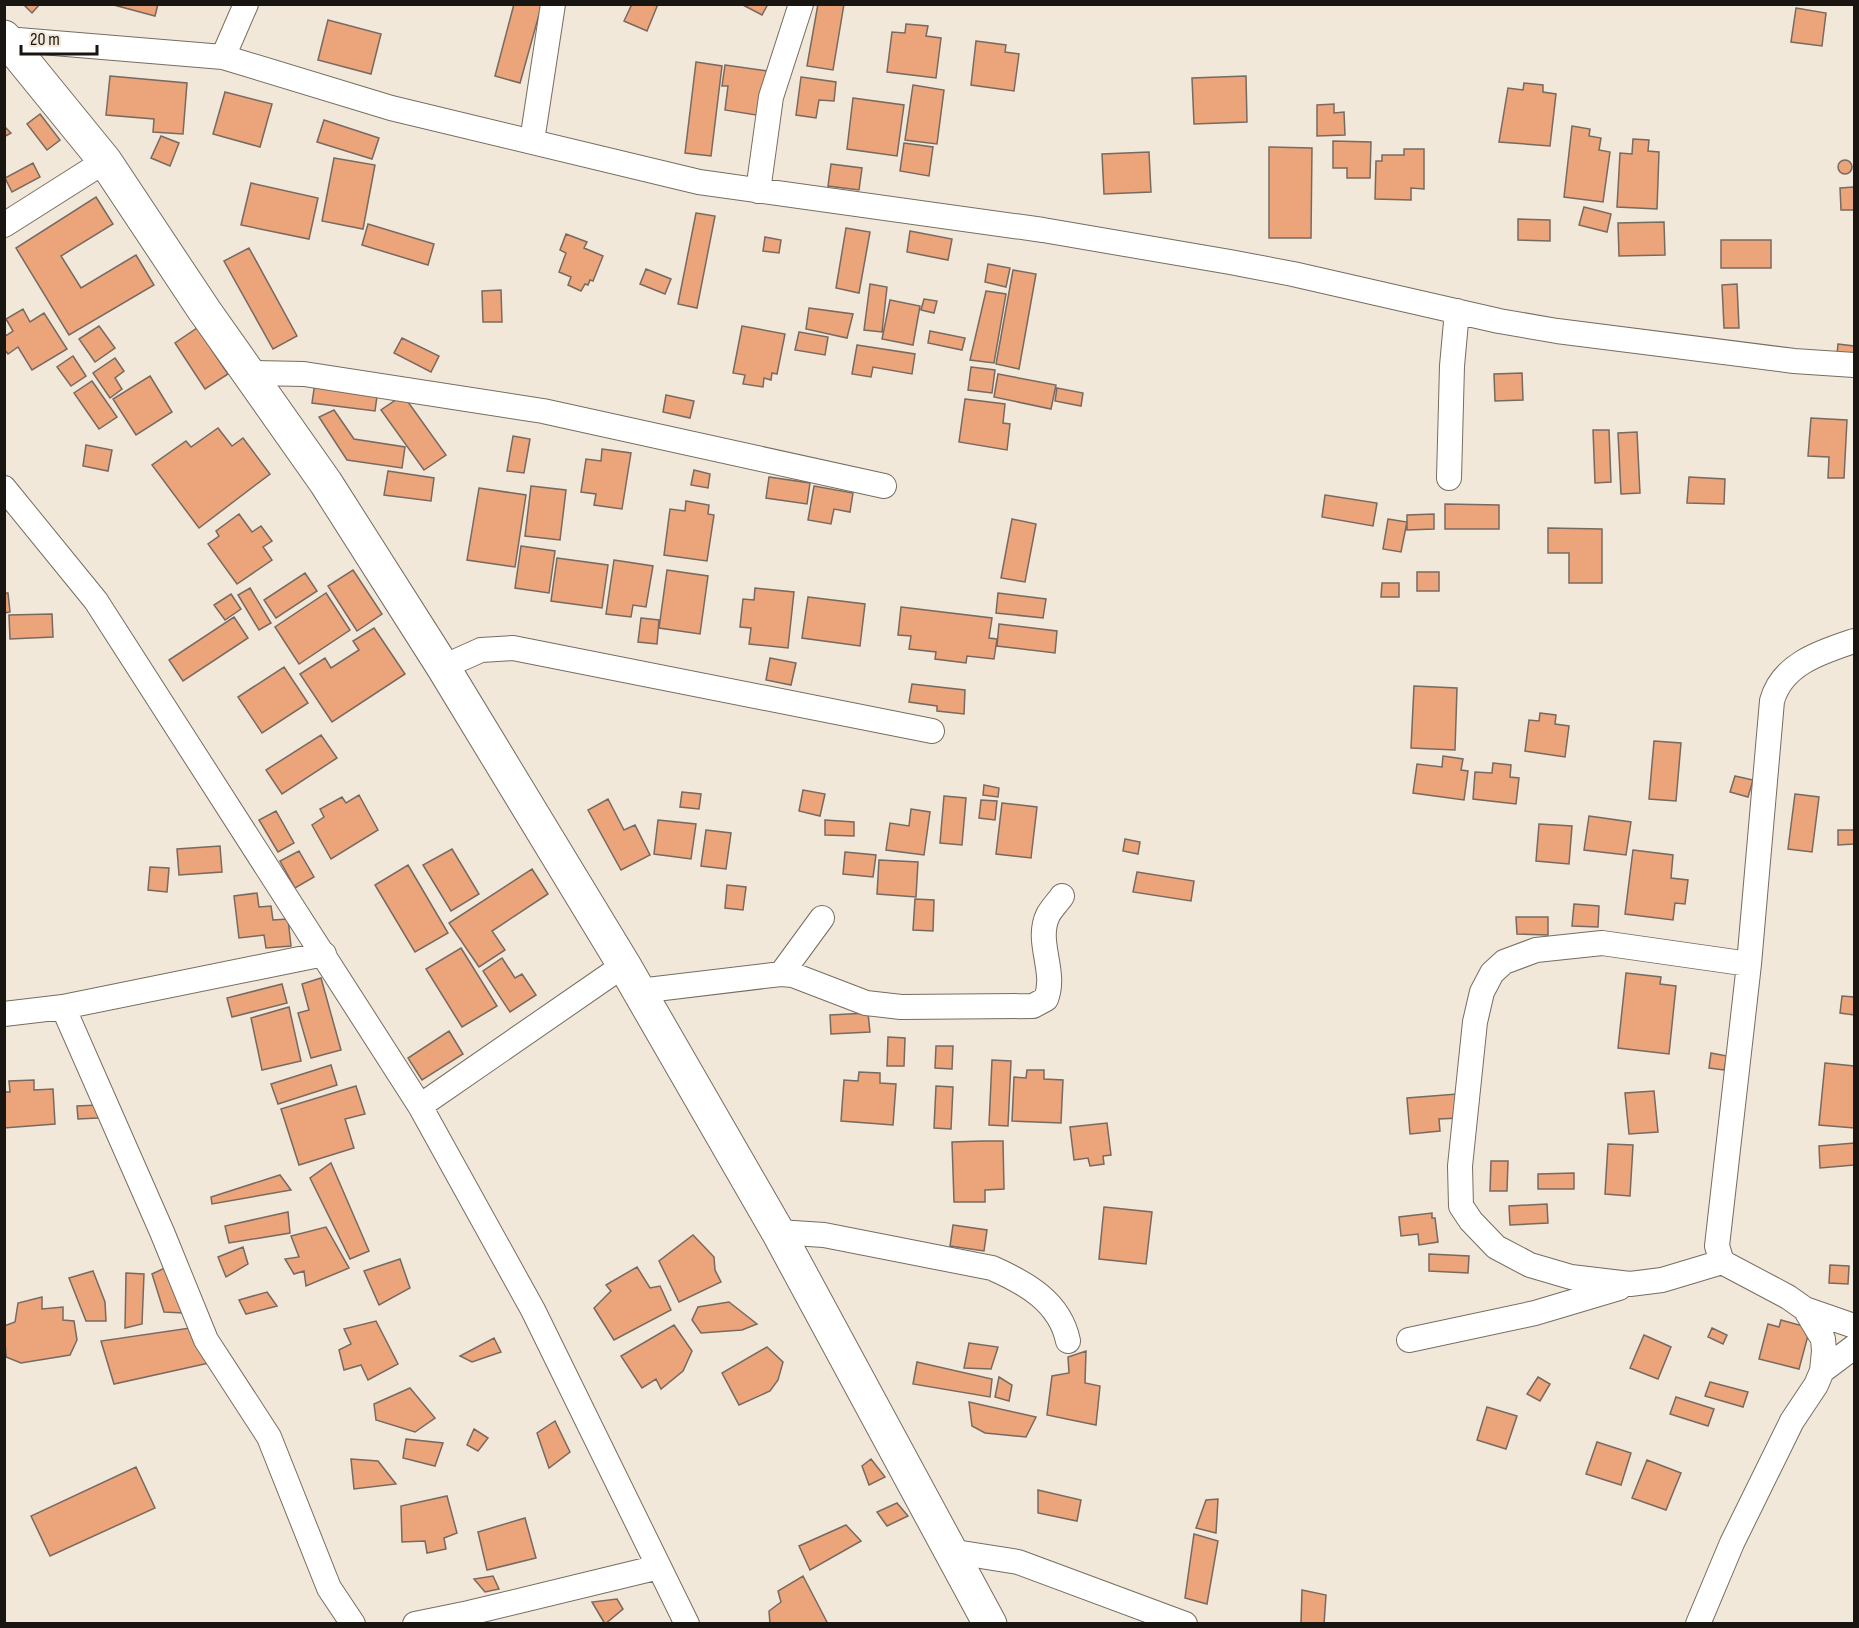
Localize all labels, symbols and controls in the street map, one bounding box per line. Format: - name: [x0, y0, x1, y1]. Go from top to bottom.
- scale bar: [21, 18, 98, 56]
- text: 20 m: [30, 29, 60, 50]

